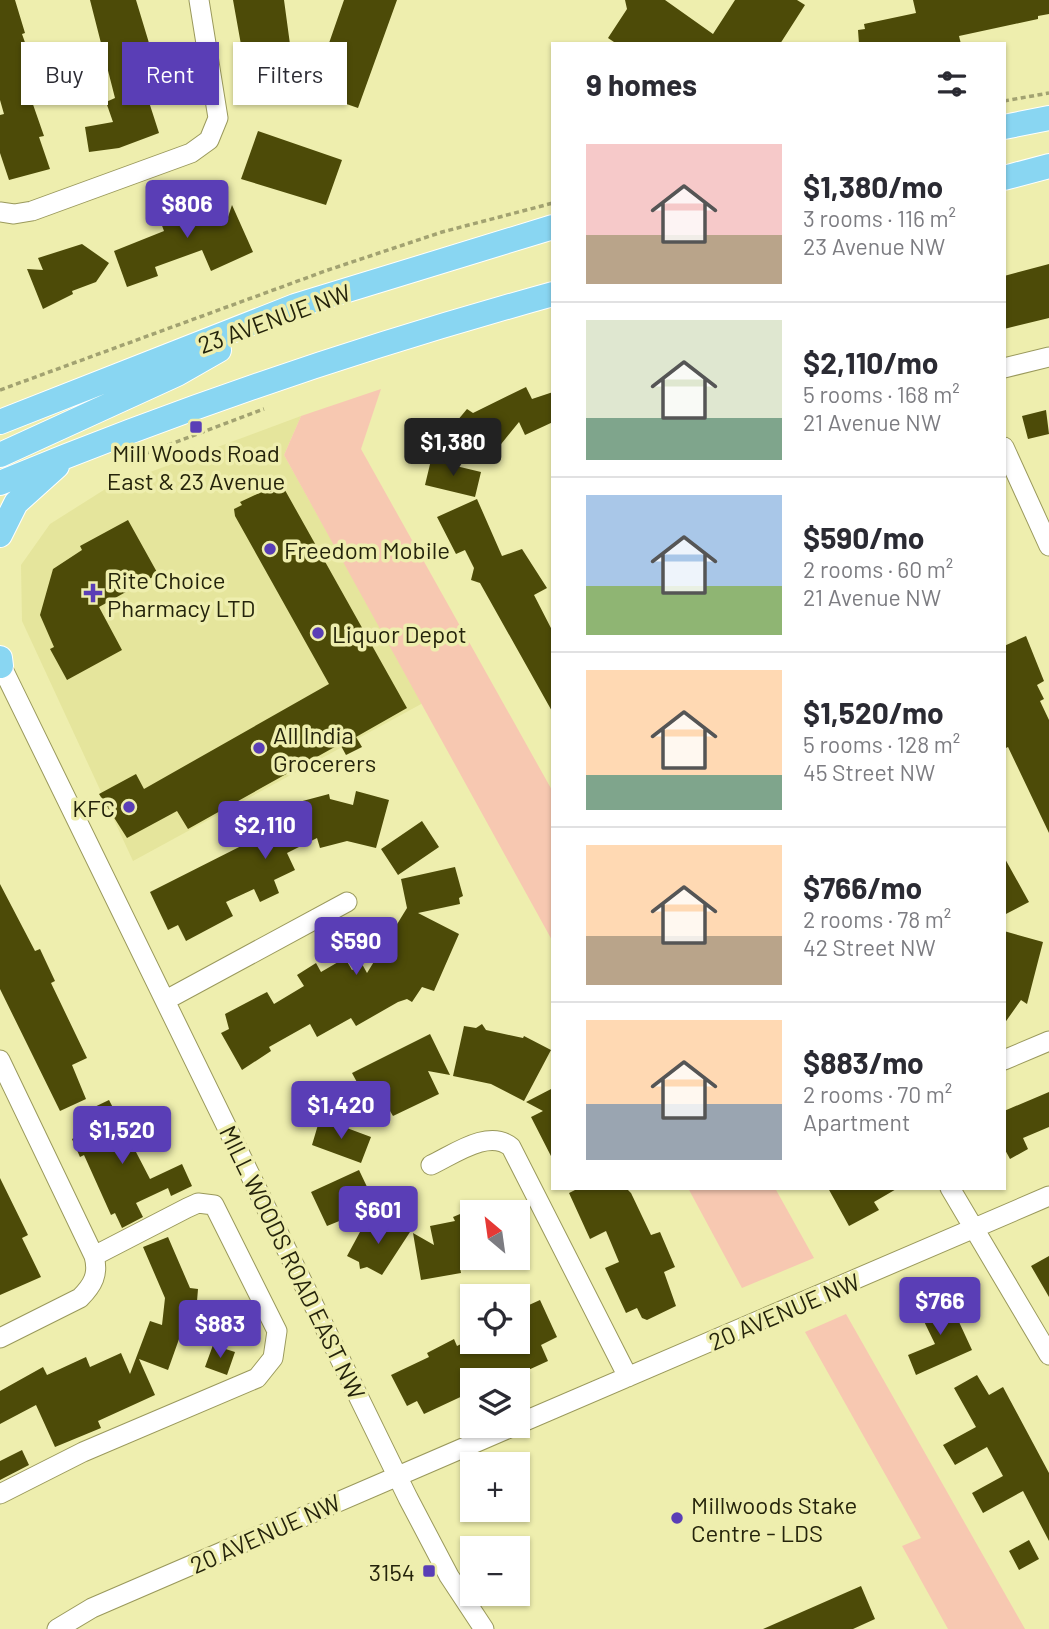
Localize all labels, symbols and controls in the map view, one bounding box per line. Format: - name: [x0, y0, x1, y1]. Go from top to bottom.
- chip: Buy: [21, 42, 108, 105]
- chip: Rent: [122, 42, 219, 105]
- chip: Filters: [233, 42, 347, 105]
- icon: filters: [933, 65, 971, 103]
- text: 9 homes: [586, 66, 697, 102]
- text: $1,380/mo: [803, 168, 943, 204]
- icon: home: [642, 172, 726, 256]
- pin: $806: [146, 180, 228, 240]
- text: $806: [161, 189, 213, 217]
- text: 3 rooms · 116 m²: [803, 204, 956, 232]
- text: 23 Avenue NW: [803, 232, 945, 260]
- street label: 23 AVENUE NW: [194, 277, 354, 359]
- text: $2,110/mo: [803, 344, 938, 380]
- icon: home: [642, 348, 726, 432]
- text: 5 rooms · 168 m²: [803, 380, 960, 408]
- text: 21 Avenue NW: [803, 408, 941, 436]
- marker: Mill Woods Road East & 23 Avenue: [188, 419, 204, 435]
- pin: $1,380: [396, 419, 510, 478]
- text: $1,380: [420, 427, 486, 455]
- place label: Mill Woods Road East & 23 Avenue: [107, 438, 285, 495]
- text: $590/mo: [803, 519, 924, 555]
- icon: home: [642, 523, 726, 607]
- place label: Freedom Mobile: [284, 535, 450, 564]
- marker: Freedom Mobile: [262, 541, 278, 557]
- text: 2 rooms · 60 m²: [803, 555, 953, 583]
- place label: Rite Choice Pharmacy LTD: [107, 565, 255, 622]
- text: 21 Avenue NW: [803, 583, 941, 611]
- marker: Rite Choice Pharmacy LTD: [85, 585, 101, 601]
- place label: Liquor Depot: [332, 619, 467, 648]
- marker: Liquor Depot: [310, 625, 326, 641]
- text: $1,520/mo: [803, 694, 944, 730]
- icon: home: [642, 698, 726, 782]
- place label: All India Grocerers: [273, 720, 376, 777]
- text: 5 rooms · 128 m²: [803, 730, 960, 758]
- marker: All India Grocerers: [251, 740, 267, 756]
- text: 45 Street NW: [803, 758, 935, 786]
- place label: KFC: [72, 793, 115, 822]
- marker: KFC: [121, 799, 137, 815]
- pin: $2,110: [208, 802, 322, 861]
- text: $2,110: [234, 810, 296, 838]
- text: $766/mo: [803, 869, 922, 905]
- icon: home: [642, 873, 726, 957]
- text: 2 rooms · 78 m²: [803, 905, 951, 933]
- pin: $590: [315, 918, 397, 977]
- text: $590: [331, 926, 381, 954]
- text: 42 Street NW: [803, 933, 936, 961]
- text: $883/mo: [803, 1044, 924, 1080]
- icon: home: [642, 1048, 726, 1132]
- text: 2 rooms · 70 m²: [803, 1080, 952, 1108]
- pin: $1,420: [284, 1082, 398, 1141]
- text: $1,420: [307, 1090, 375, 1118]
- pin: $1,520: [65, 1106, 179, 1166]
- text: Apartment: [803, 1108, 910, 1136]
- text: $1,520: [89, 1115, 155, 1143]
- street label: MILL WOODS ROAD EAST NW: [214, 1120, 372, 1404]
- pin: $601: [337, 1186, 419, 1246]
- text: $601: [355, 1195, 401, 1223]
- north arrow: [460, 1200, 530, 1270]
- map controls: [460, 1200, 530, 1606]
- street label: 20 AVENUE NW: [704, 1266, 864, 1356]
- pin: $766: [899, 1278, 981, 1337]
- button: locate: [460, 1284, 530, 1354]
- text: $766: [915, 1286, 965, 1314]
- pin: $883: [179, 1300, 261, 1360]
- text: $883: [195, 1309, 245, 1337]
- button: layers: [460, 1368, 530, 1438]
- button: +: [460, 1452, 530, 1522]
- street label: 20 AVENUE NW: [185, 1487, 345, 1579]
- place label: Millwoods Stake Centre - LDS: [691, 1490, 857, 1547]
- marker: Millwoods Stake Centre - LDS: [669, 1510, 685, 1526]
- button: −: [460, 1536, 530, 1606]
- place label: 3154: [369, 1557, 415, 1586]
- marker: 3154: [421, 1563, 437, 1579]

